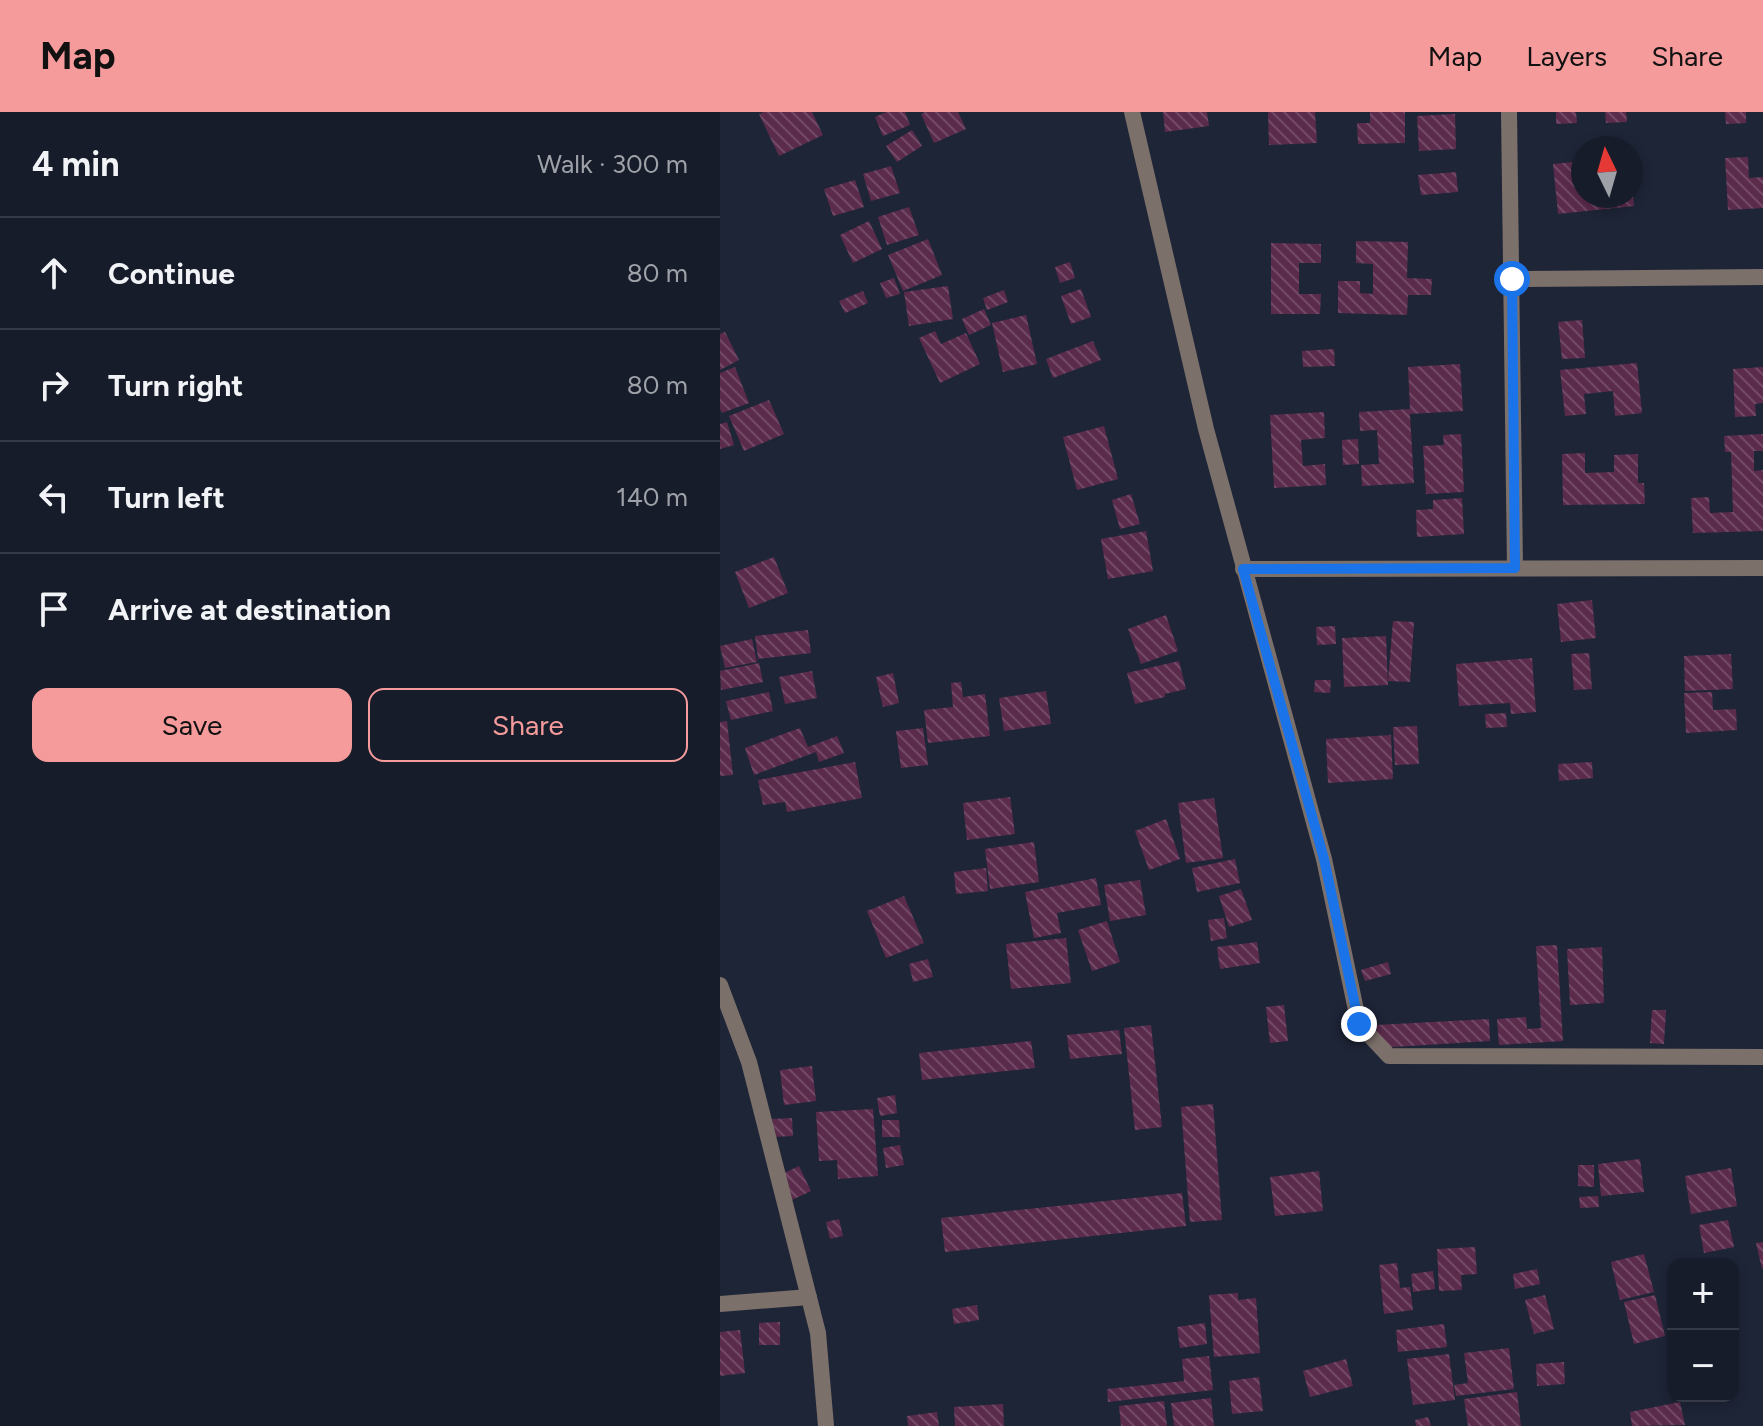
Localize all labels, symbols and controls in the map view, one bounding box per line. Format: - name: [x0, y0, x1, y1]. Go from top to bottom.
- text: Map: [40, 33, 116, 79]
- text: Map: [1428, 39, 1482, 73]
- text: Layers: [1526, 39, 1607, 73]
- text: Share: [1651, 39, 1723, 73]
- north arrow: [1571, 136, 1643, 208]
- text: 4 min: [32, 144, 119, 185]
- text: Walk · 300 m: [537, 148, 688, 180]
- icon: ahead: [32, 251, 76, 295]
- text: Continue: [108, 255, 235, 292]
- text: 80 m: [627, 257, 688, 289]
- route start: [1494, 261, 1530, 297]
- icon: right: [32, 363, 76, 407]
- text: Turn right: [108, 367, 243, 404]
- text: 80 m: [627, 369, 688, 401]
- icon: left: [32, 475, 76, 519]
- text: Turn left: [108, 479, 225, 516]
- text: 140 m: [616, 481, 688, 513]
- icon: arrive: [32, 587, 76, 631]
- text: Arrive at destination: [108, 591, 391, 628]
- button: Save: [32, 688, 352, 762]
- button: Share: [368, 688, 688, 762]
- route end: [1341, 1006, 1377, 1042]
- map controls: [1667, 1258, 1739, 1402]
- button: +: [1667, 1258, 1739, 1330]
- button: −: [1667, 1330, 1739, 1402]

